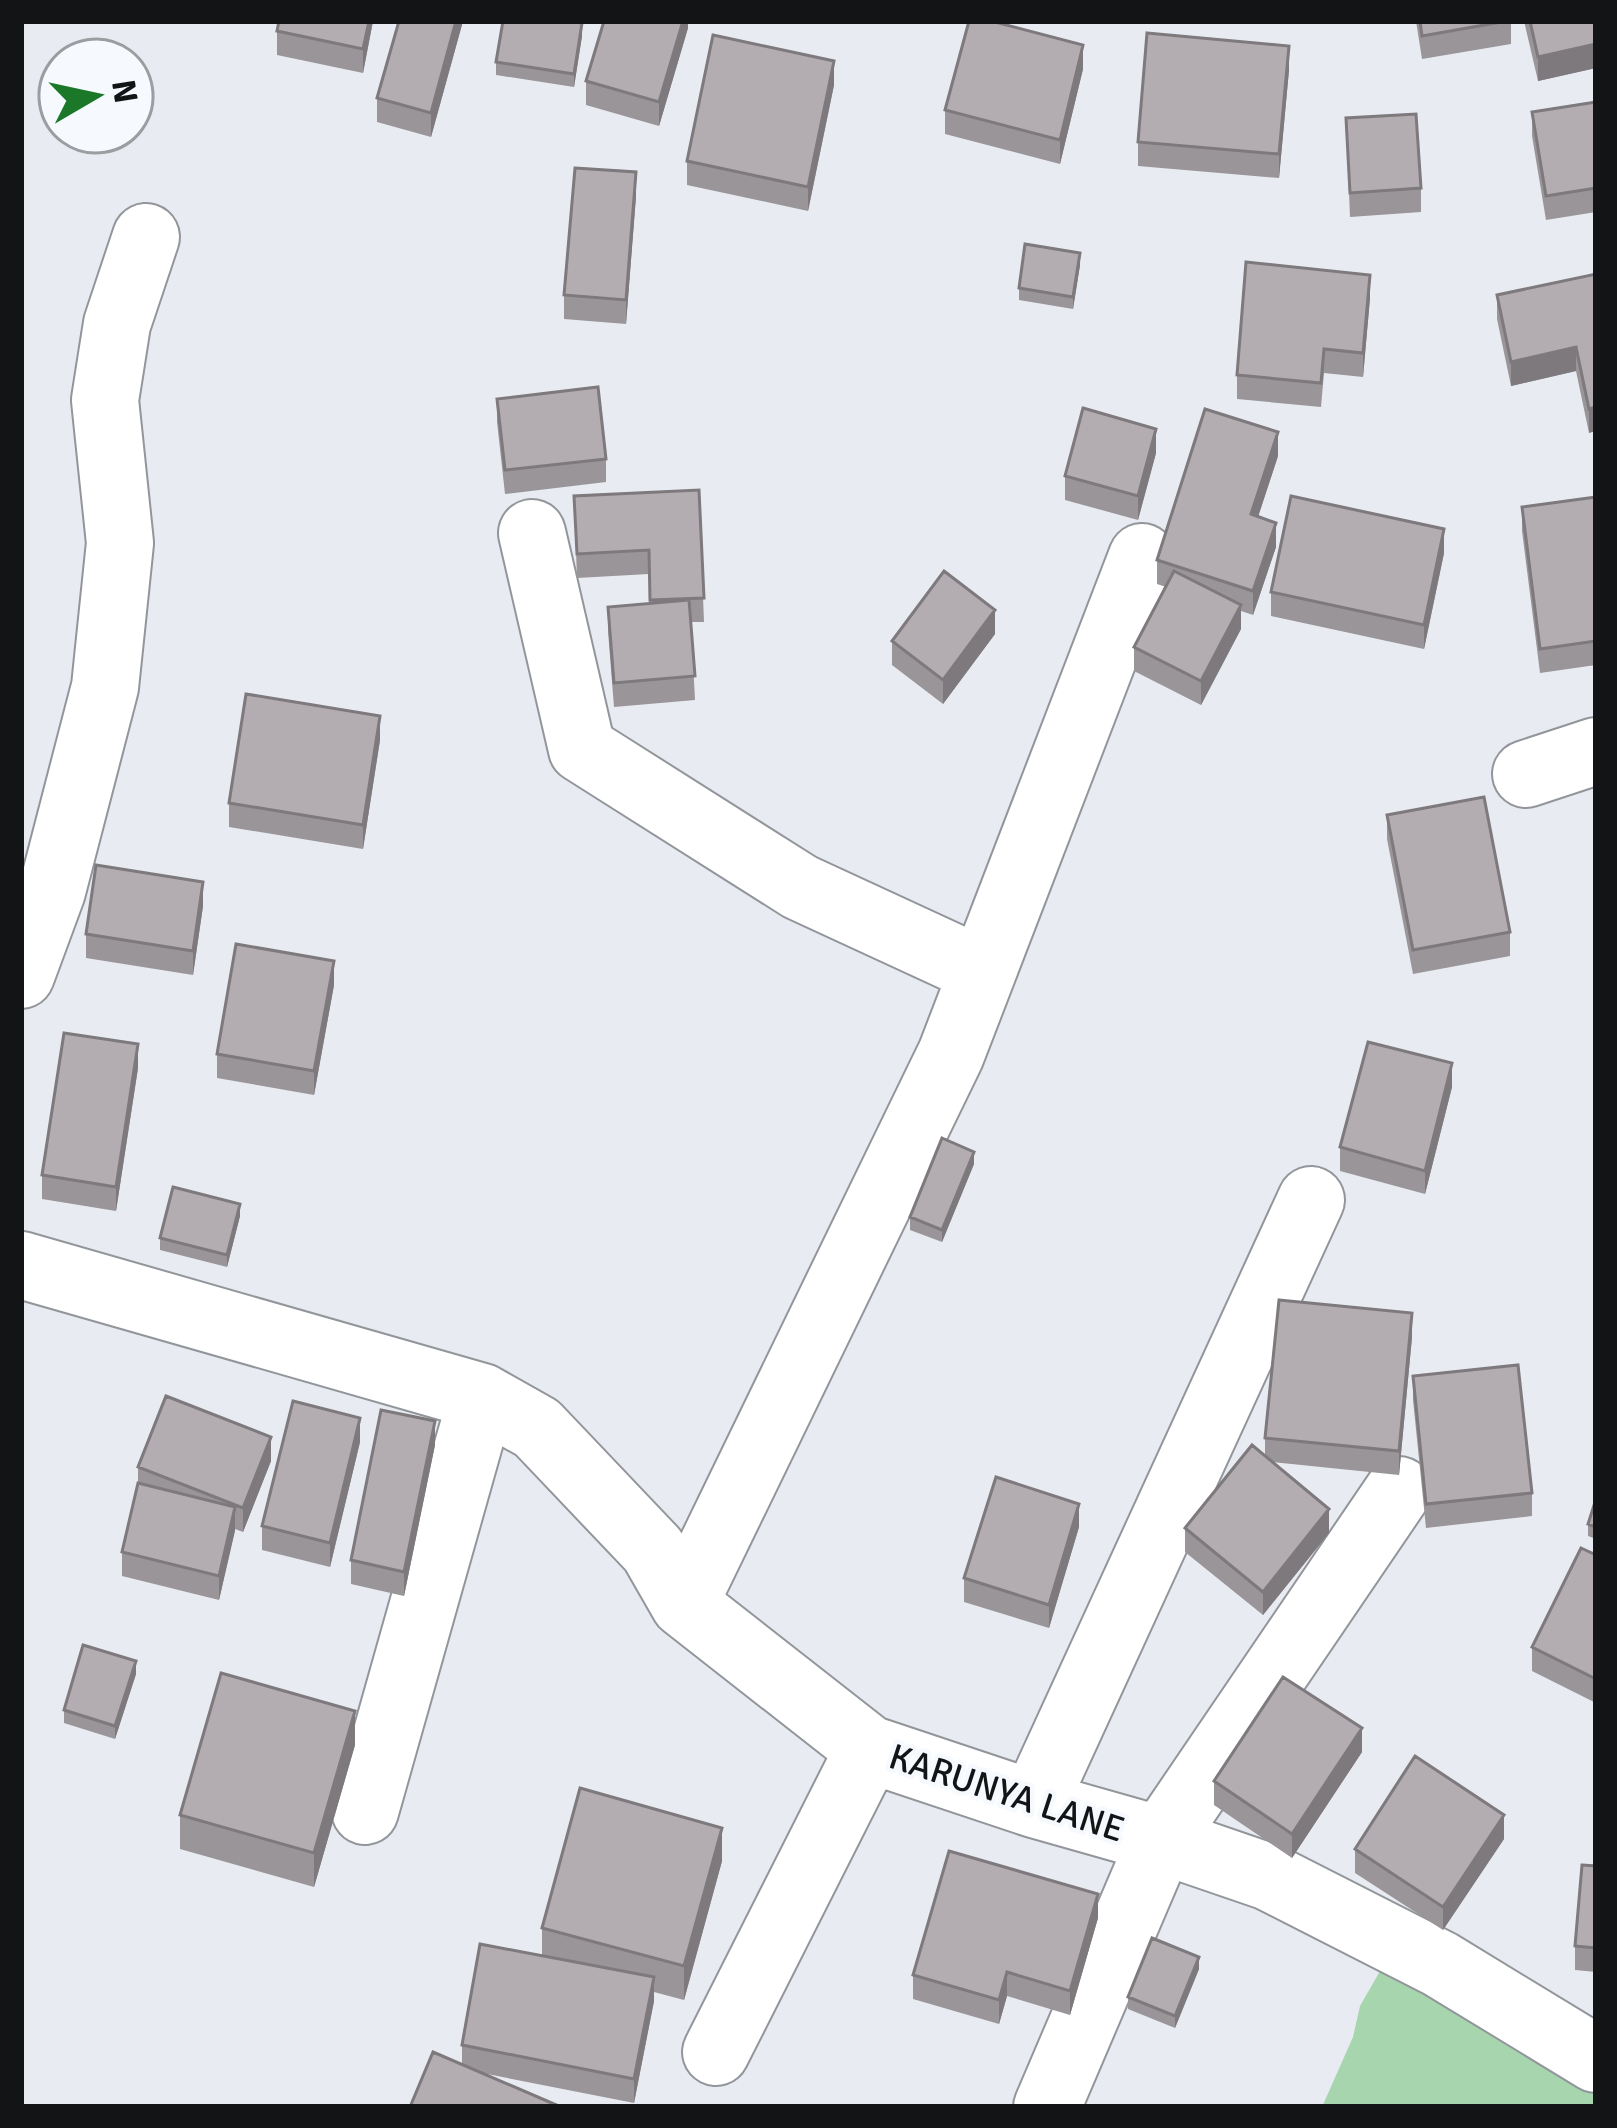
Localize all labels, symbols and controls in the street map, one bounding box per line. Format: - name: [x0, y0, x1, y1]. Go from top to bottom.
- north arrow: [36, 36, 156, 156]
- text: N: [102, 77, 146, 106]
- street label: KARUNYA LANE: [883, 1734, 1130, 1853]

